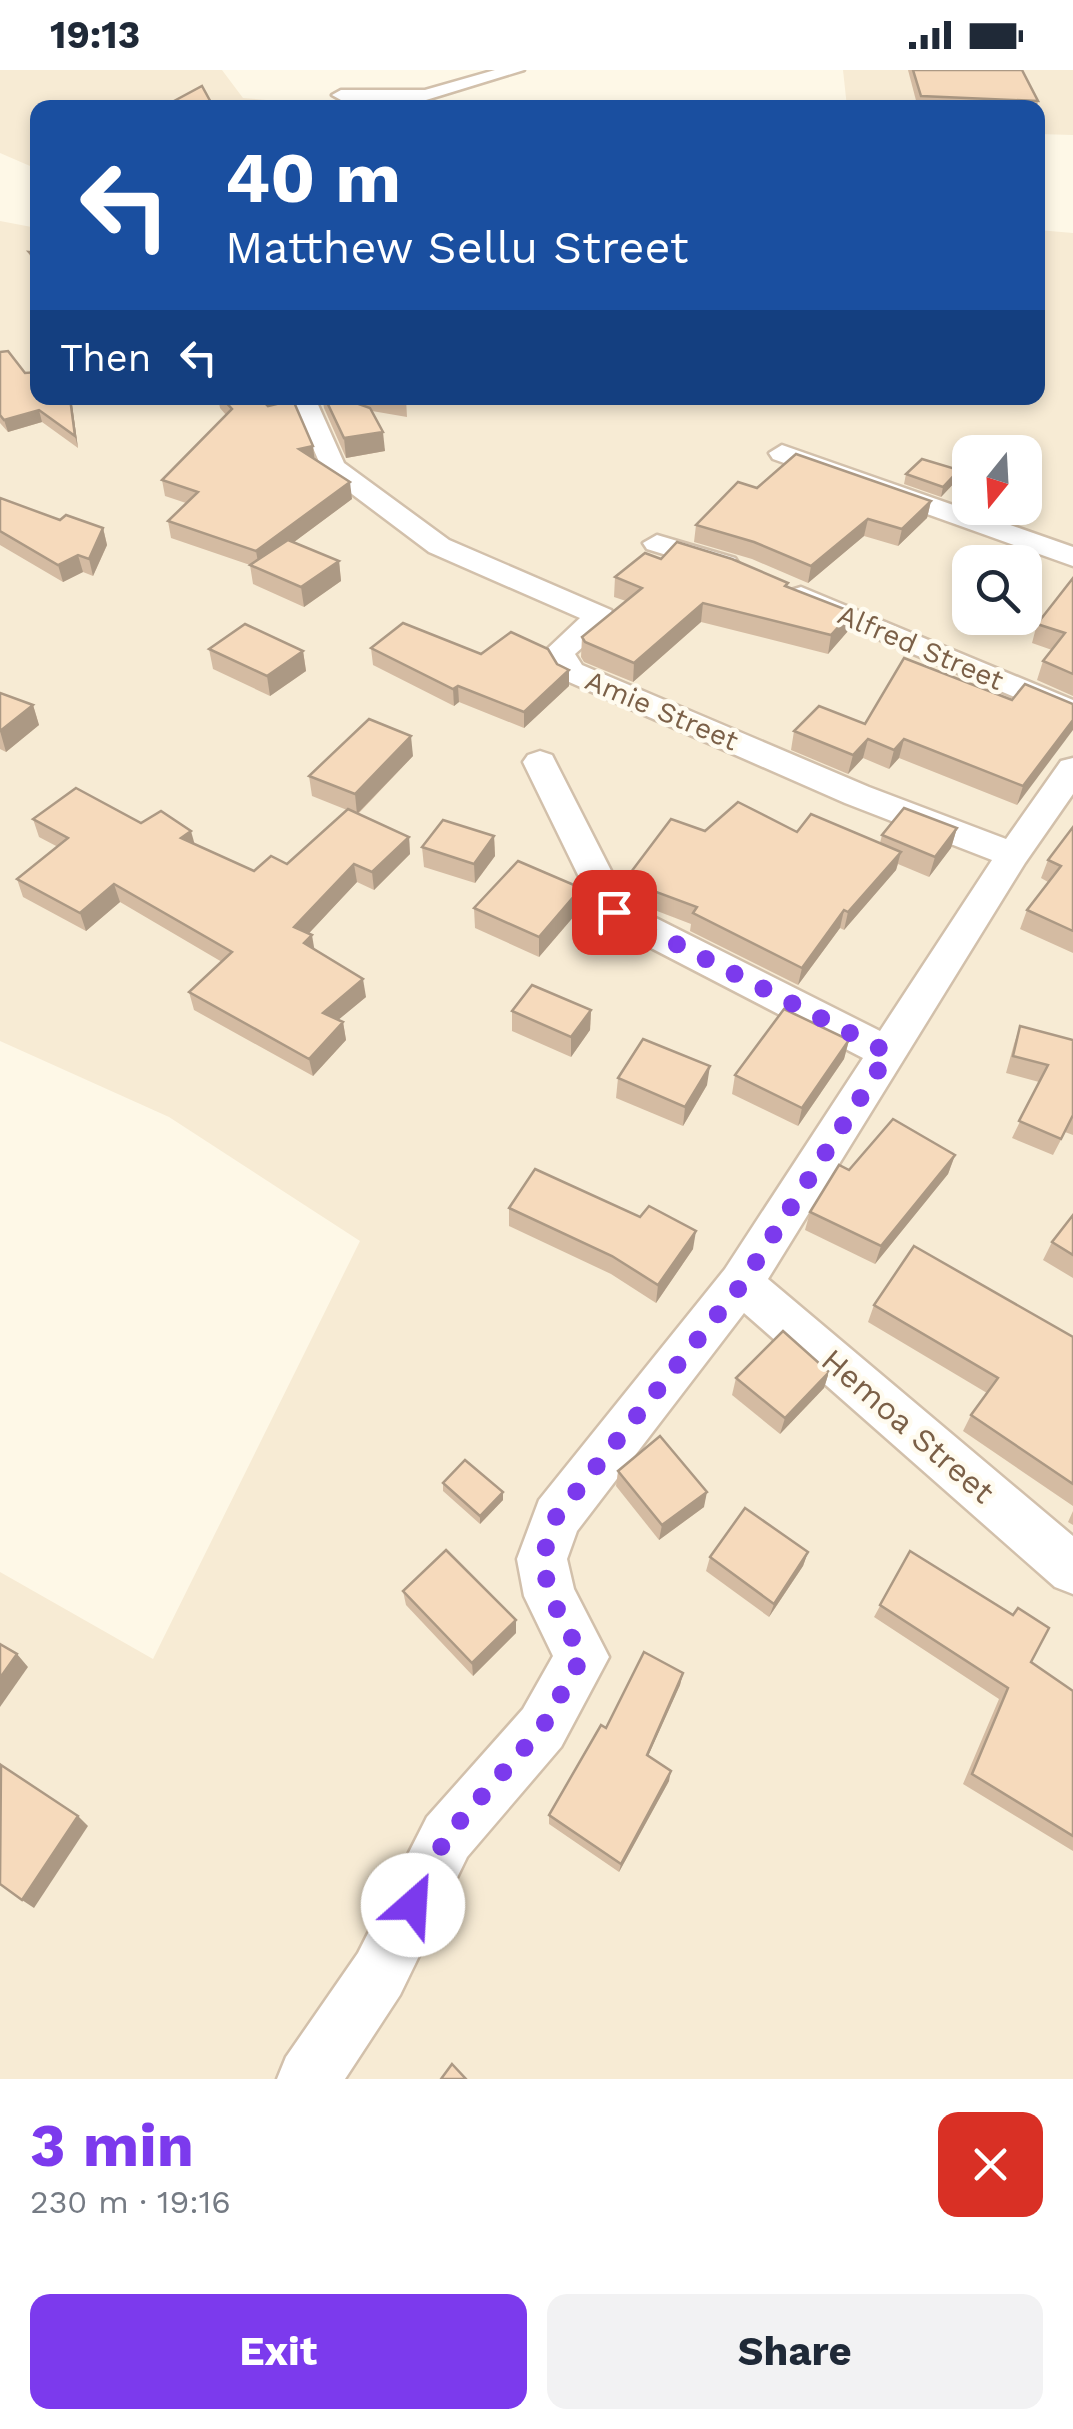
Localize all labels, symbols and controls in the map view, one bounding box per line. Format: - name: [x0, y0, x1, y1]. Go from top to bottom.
- text: 19:13: [50, 13, 140, 57]
- text: 40 m: [225, 137, 401, 219]
- icon: left: [60, 140, 190, 270]
- text: Matthew Sellu Street: [225, 221, 689, 274]
- icon: left: [171, 330, 226, 385]
- text: Then: [60, 336, 151, 380]
- north arrow: [952, 435, 1042, 525]
- map controls: [952, 435, 1042, 635]
- button: search: [952, 545, 1042, 635]
- street label: Alfred Street: [833, 598, 1009, 697]
- street label: Amie Street: [581, 664, 743, 758]
- pin: [572, 870, 657, 955]
- icon: arrive: [587, 885, 642, 940]
- street label: Hemoa Street: [814, 1341, 1002, 1511]
- position arrow: [361, 1853, 465, 1957]
- text: 3 min: [30, 2110, 194, 2181]
- button: close: [938, 2112, 1043, 2217]
- text: 230 m · 19:16: [30, 2183, 231, 2221]
- button: Exit: [30, 2294, 527, 2409]
- button: Share: [547, 2294, 1043, 2409]

